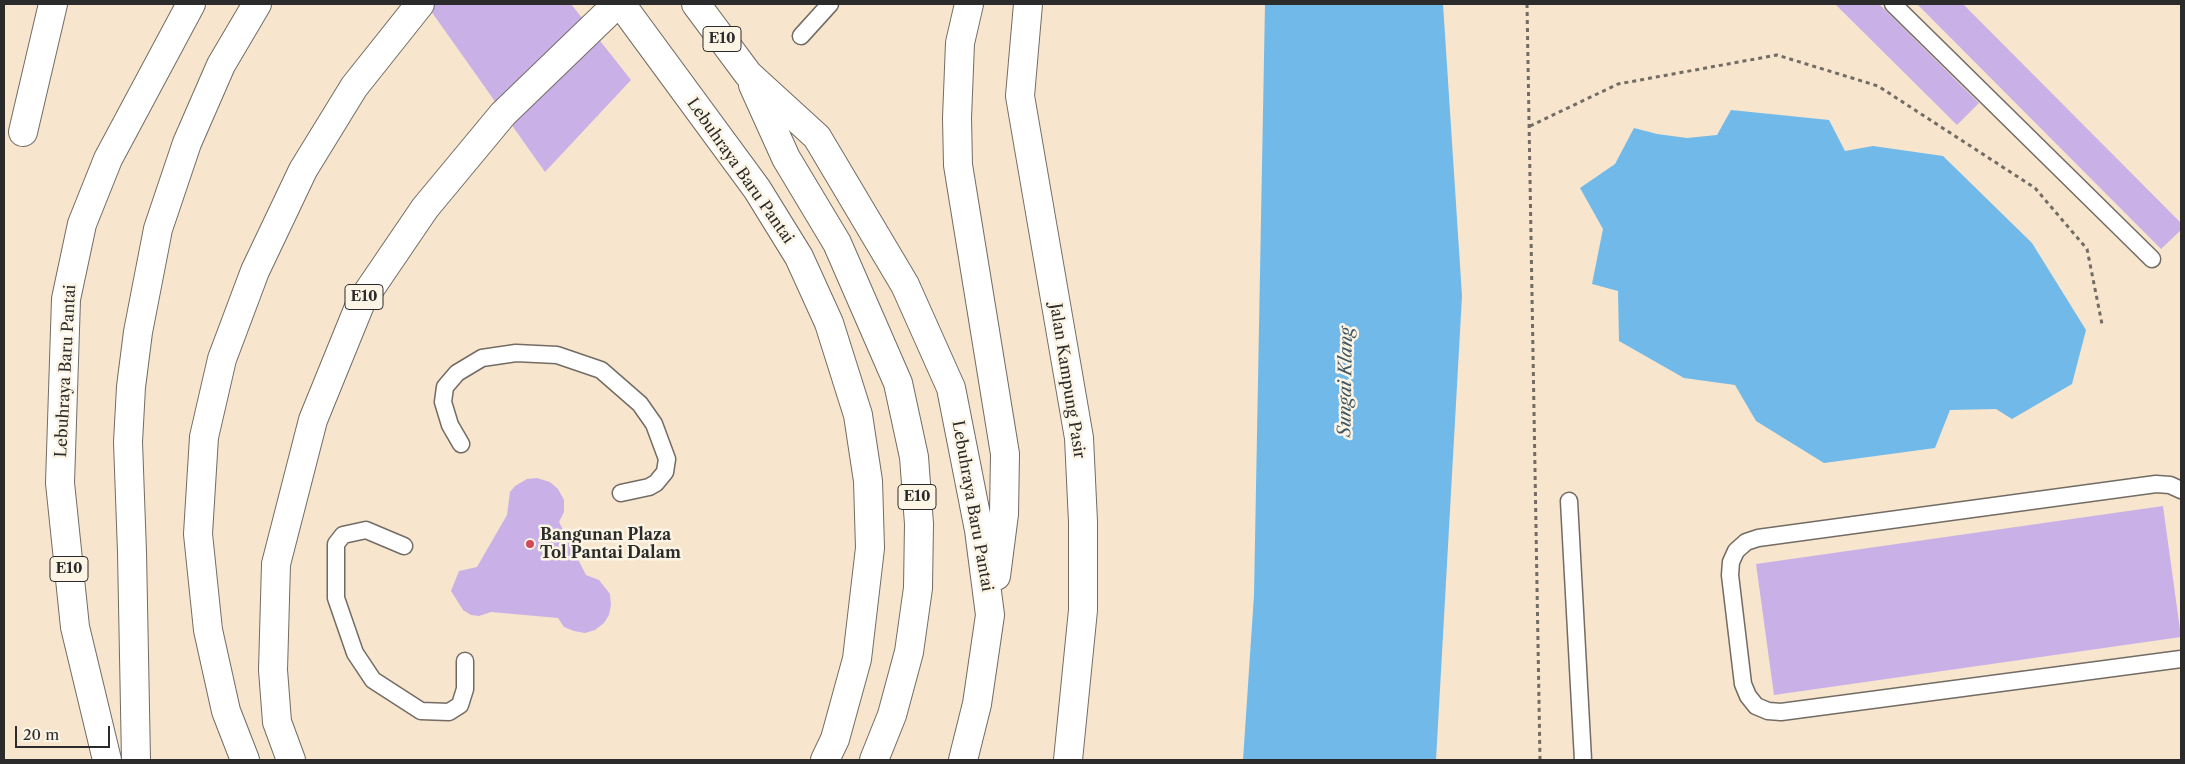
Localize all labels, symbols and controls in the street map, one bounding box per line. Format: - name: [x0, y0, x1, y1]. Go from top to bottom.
- road number: E10: [703, 26, 741, 52]
- street label: Lebuhraya Baru Pantai: [682, 95, 798, 247]
- street label: Lebuhraya Baru Pantai: [52, 284, 80, 458]
- road number: E10: [345, 284, 383, 310]
- street label: Jalan Kampung Pasir: [1045, 302, 1089, 460]
- water label: Sungai Klang: [1334, 327, 1358, 437]
- street label: Lebuhraya Baru Pantai: [948, 419, 996, 593]
- road number: E10: [898, 484, 936, 510]
- place label: Bangunan Plaza Tol Pantai Dalam: [540, 525, 681, 563]
- marker: Bangunan Plaza Tol Pantai Dalam: [524, 538, 536, 550]
- road number: E10: [50, 556, 88, 582]
- scale bar: [18, 716, 112, 748]
- text: 20 m: [23, 725, 59, 744]

